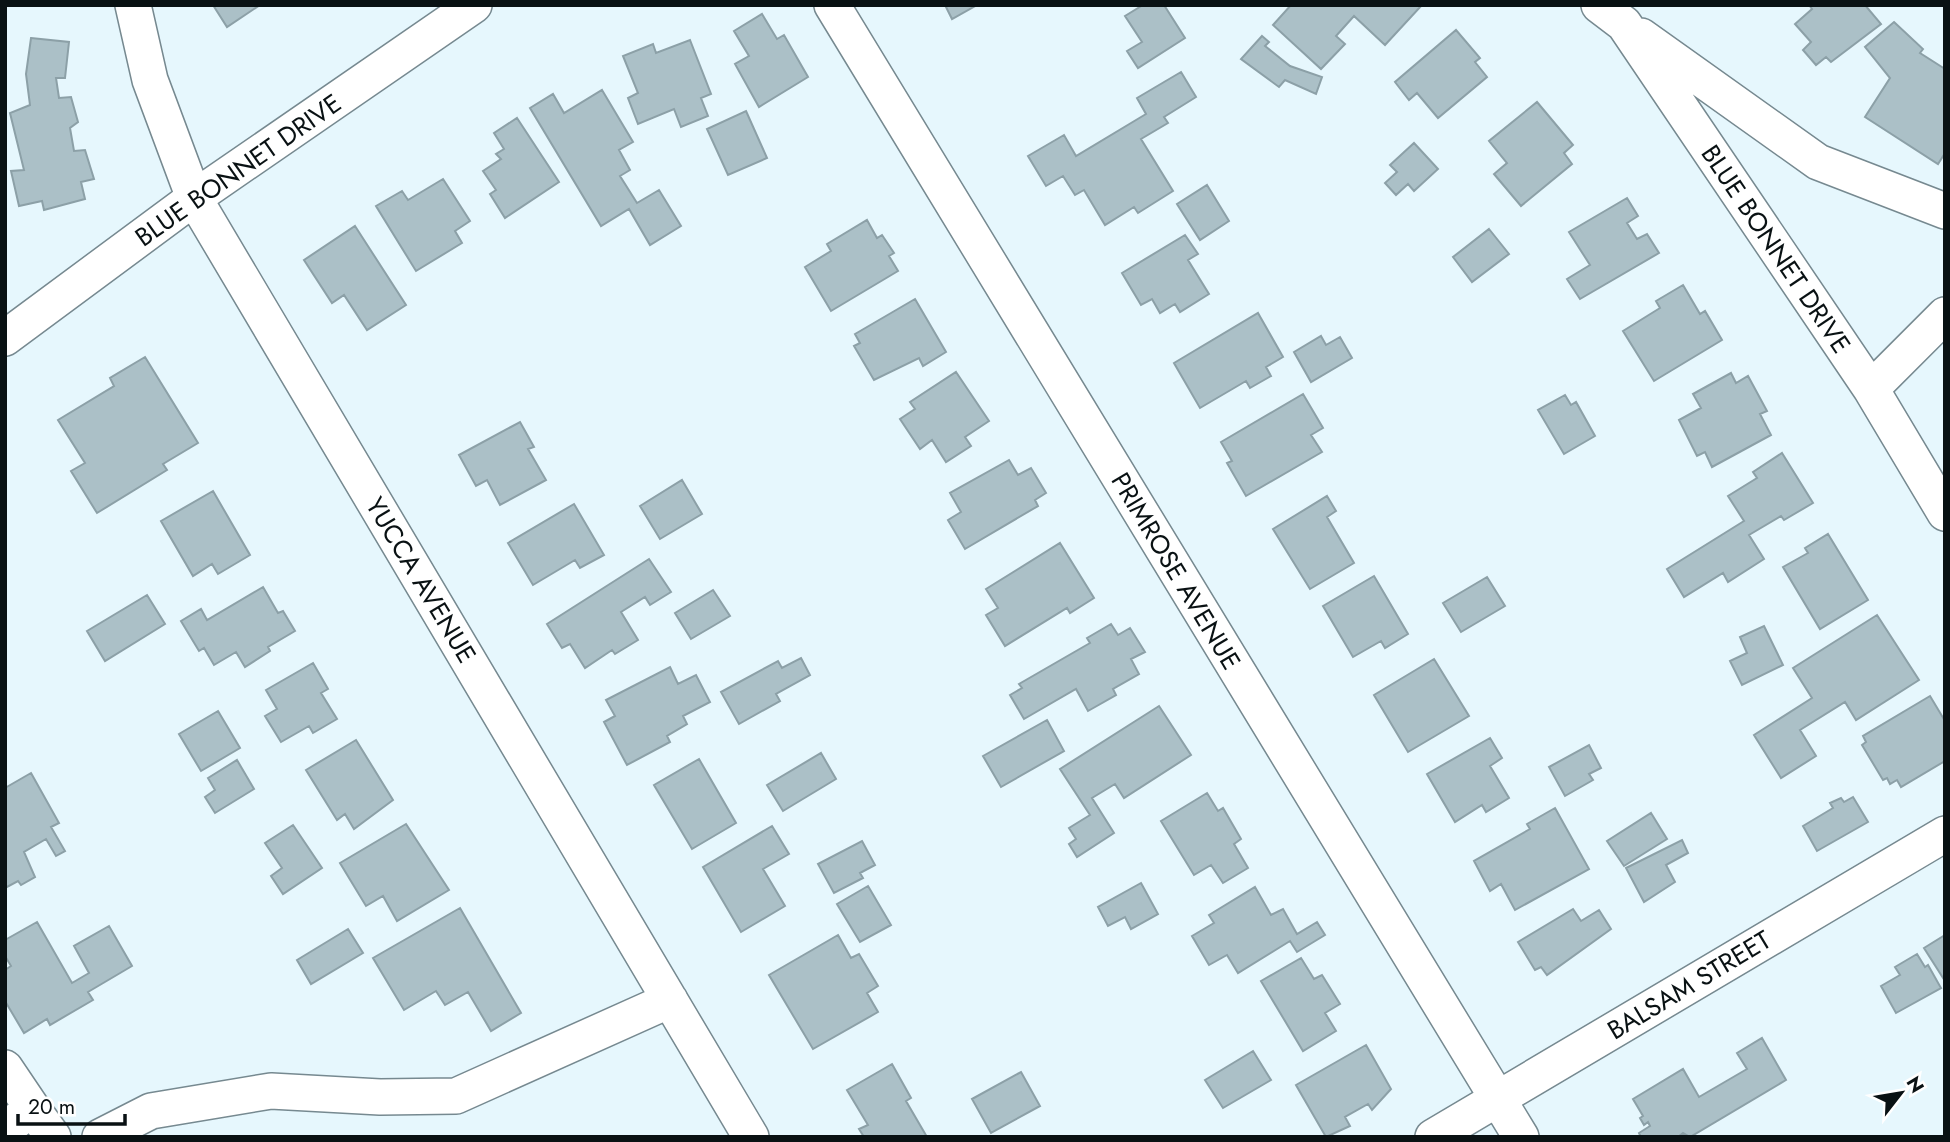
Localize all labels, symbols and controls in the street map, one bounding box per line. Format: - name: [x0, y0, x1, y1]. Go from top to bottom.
- street label: BLUE BONNET DRIVE: [127, 84, 349, 256]
- street label: BLUE BONNET DRIVE: [1692, 137, 1860, 361]
- street label: PRIMROSE AVENUE: [1102, 465, 1250, 677]
- street label: YUCCA AVENUE: [356, 490, 486, 670]
- street label: BALSAM STREET: [1600, 921, 1778, 1049]
- north arrow: [1866, 1058, 1936, 1128]
- text: N: [1900, 1071, 1931, 1098]
- scale bar: [18, 1082, 124, 1126]
- text: 20 m: [28, 1092, 75, 1122]

